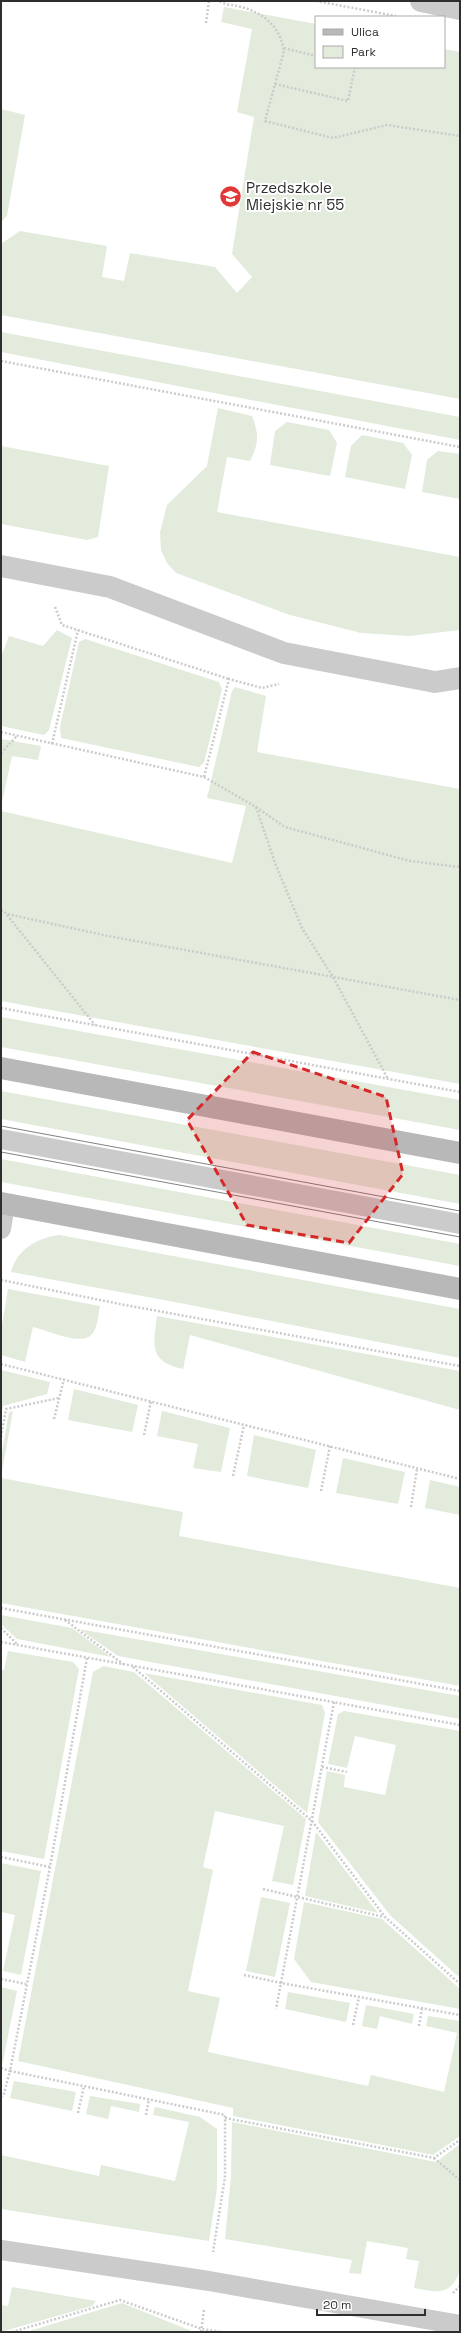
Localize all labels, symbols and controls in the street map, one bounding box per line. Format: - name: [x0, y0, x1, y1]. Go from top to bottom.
- legend: [315, 16, 445, 68]
- text: Ulica: [351, 24, 379, 40]
- text: Park: [351, 44, 376, 60]
- place label: Przedszkole Miejskie nr 55: [246, 178, 344, 214]
- school or university icon: Przedszkole Miejskie nr 55: [217, 183, 243, 209]
- scale bar: [317, 2291, 425, 2317]
- text: 20 m: [323, 2297, 351, 2313]

